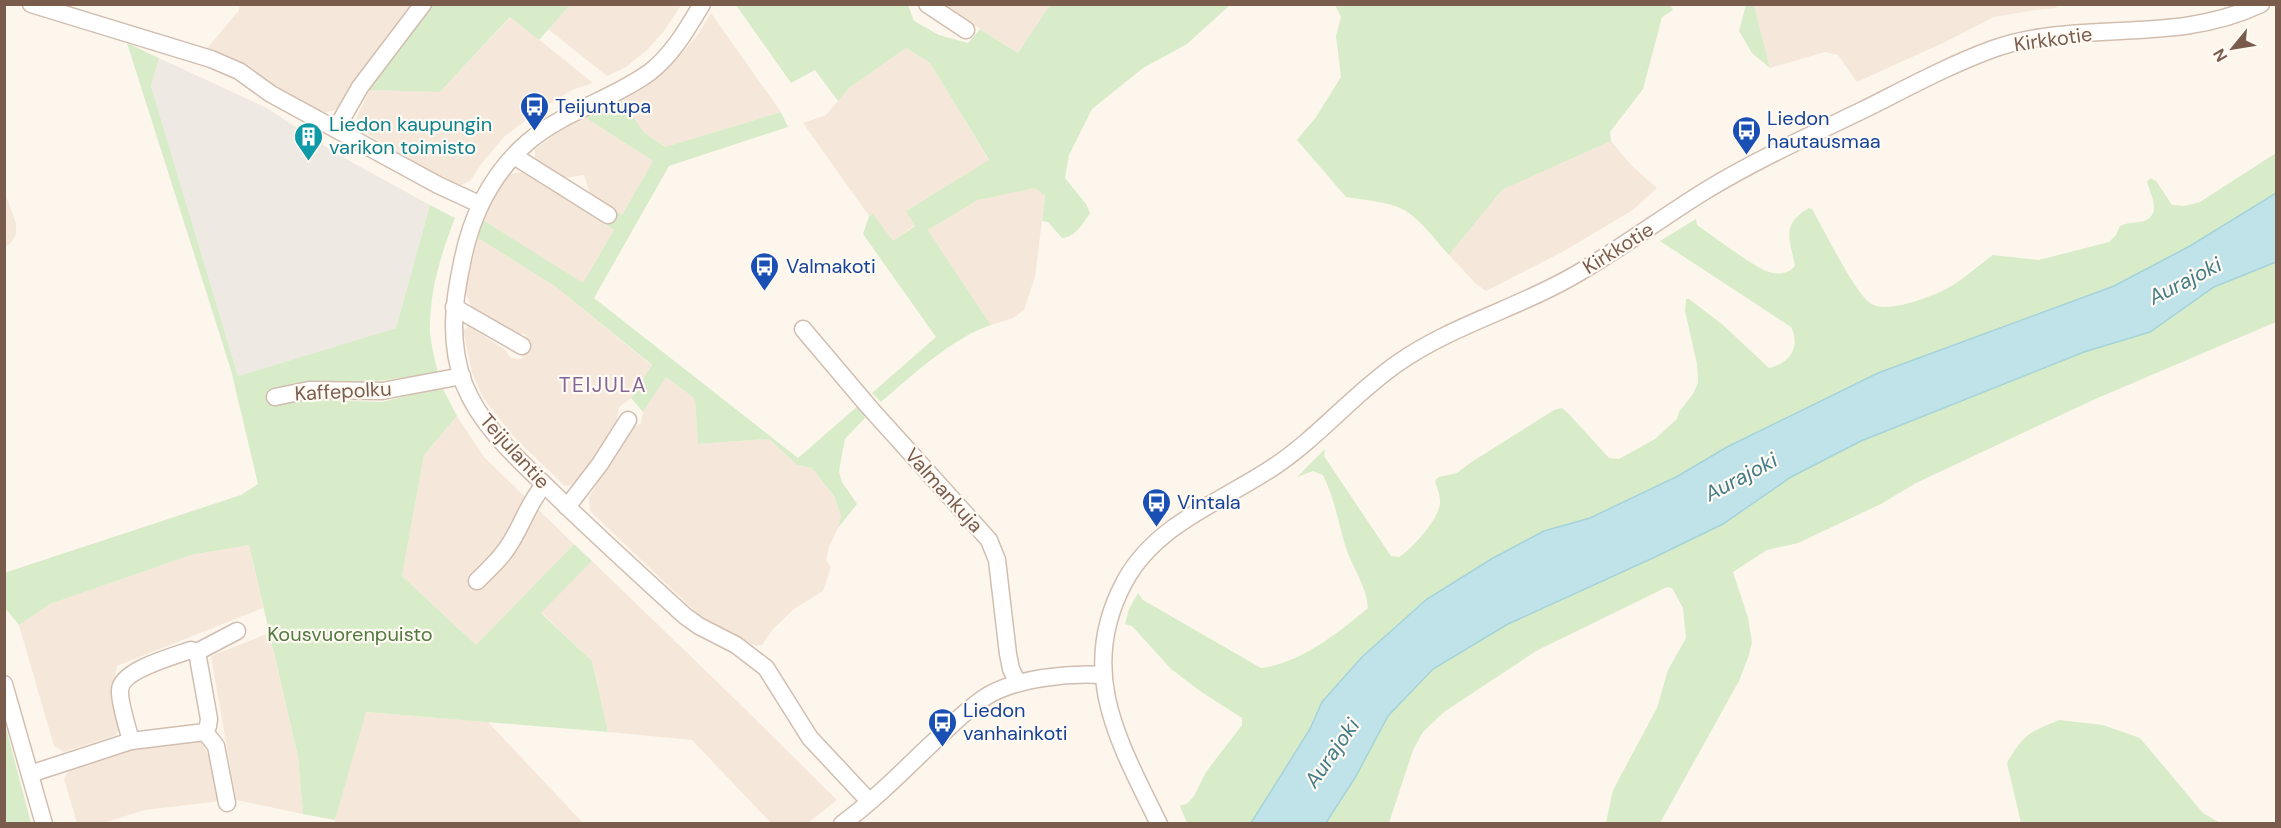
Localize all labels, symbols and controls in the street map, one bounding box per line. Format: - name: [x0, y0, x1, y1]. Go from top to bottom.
- north arrow: [2203, 18, 2263, 78]
- street label: Kirkkotie: [2012, 21, 2094, 57]
- text: N: [2208, 45, 2232, 66]
- bus stop icon: Teijuntupa: [518, 90, 550, 132]
- place label: Teijuntupa: [555, 93, 651, 119]
- place label: Liedon hautausmaa: [1767, 105, 1881, 154]
- place label: Liedon kaupungin varikon toimisto: [329, 111, 492, 160]
- bus stop icon: Liedon hautausmaa: [1730, 114, 1762, 156]
- building icon: Liedon kaupungin varikon toimisto: [292, 120, 324, 162]
- street label: Kirkkotie: [1578, 216, 1658, 280]
- bus stop icon: Valmakoti: [749, 250, 781, 292]
- water label: Aurajoki: [2143, 250, 2227, 312]
- place label: Valmakoti: [786, 253, 876, 279]
- district label: TEIJULA: [559, 371, 647, 399]
- street label: Kaffepolku: [294, 375, 392, 407]
- street label: Teijulantie: [474, 408, 556, 494]
- street label: Valmankuja: [899, 442, 989, 538]
- water label: Aurajoki: [1699, 446, 1783, 508]
- bus stop icon: Vintala: [1140, 486, 1172, 528]
- place label: Vintala: [1177, 489, 1241, 515]
- park label: Kousvuorenpuisto: [267, 621, 433, 647]
- place label: Liedon vanhainkoti: [963, 697, 1068, 746]
- bus stop icon: Liedon vanhainkoti: [926, 706, 958, 748]
- water label: Aurajoki: [1297, 712, 1367, 794]

